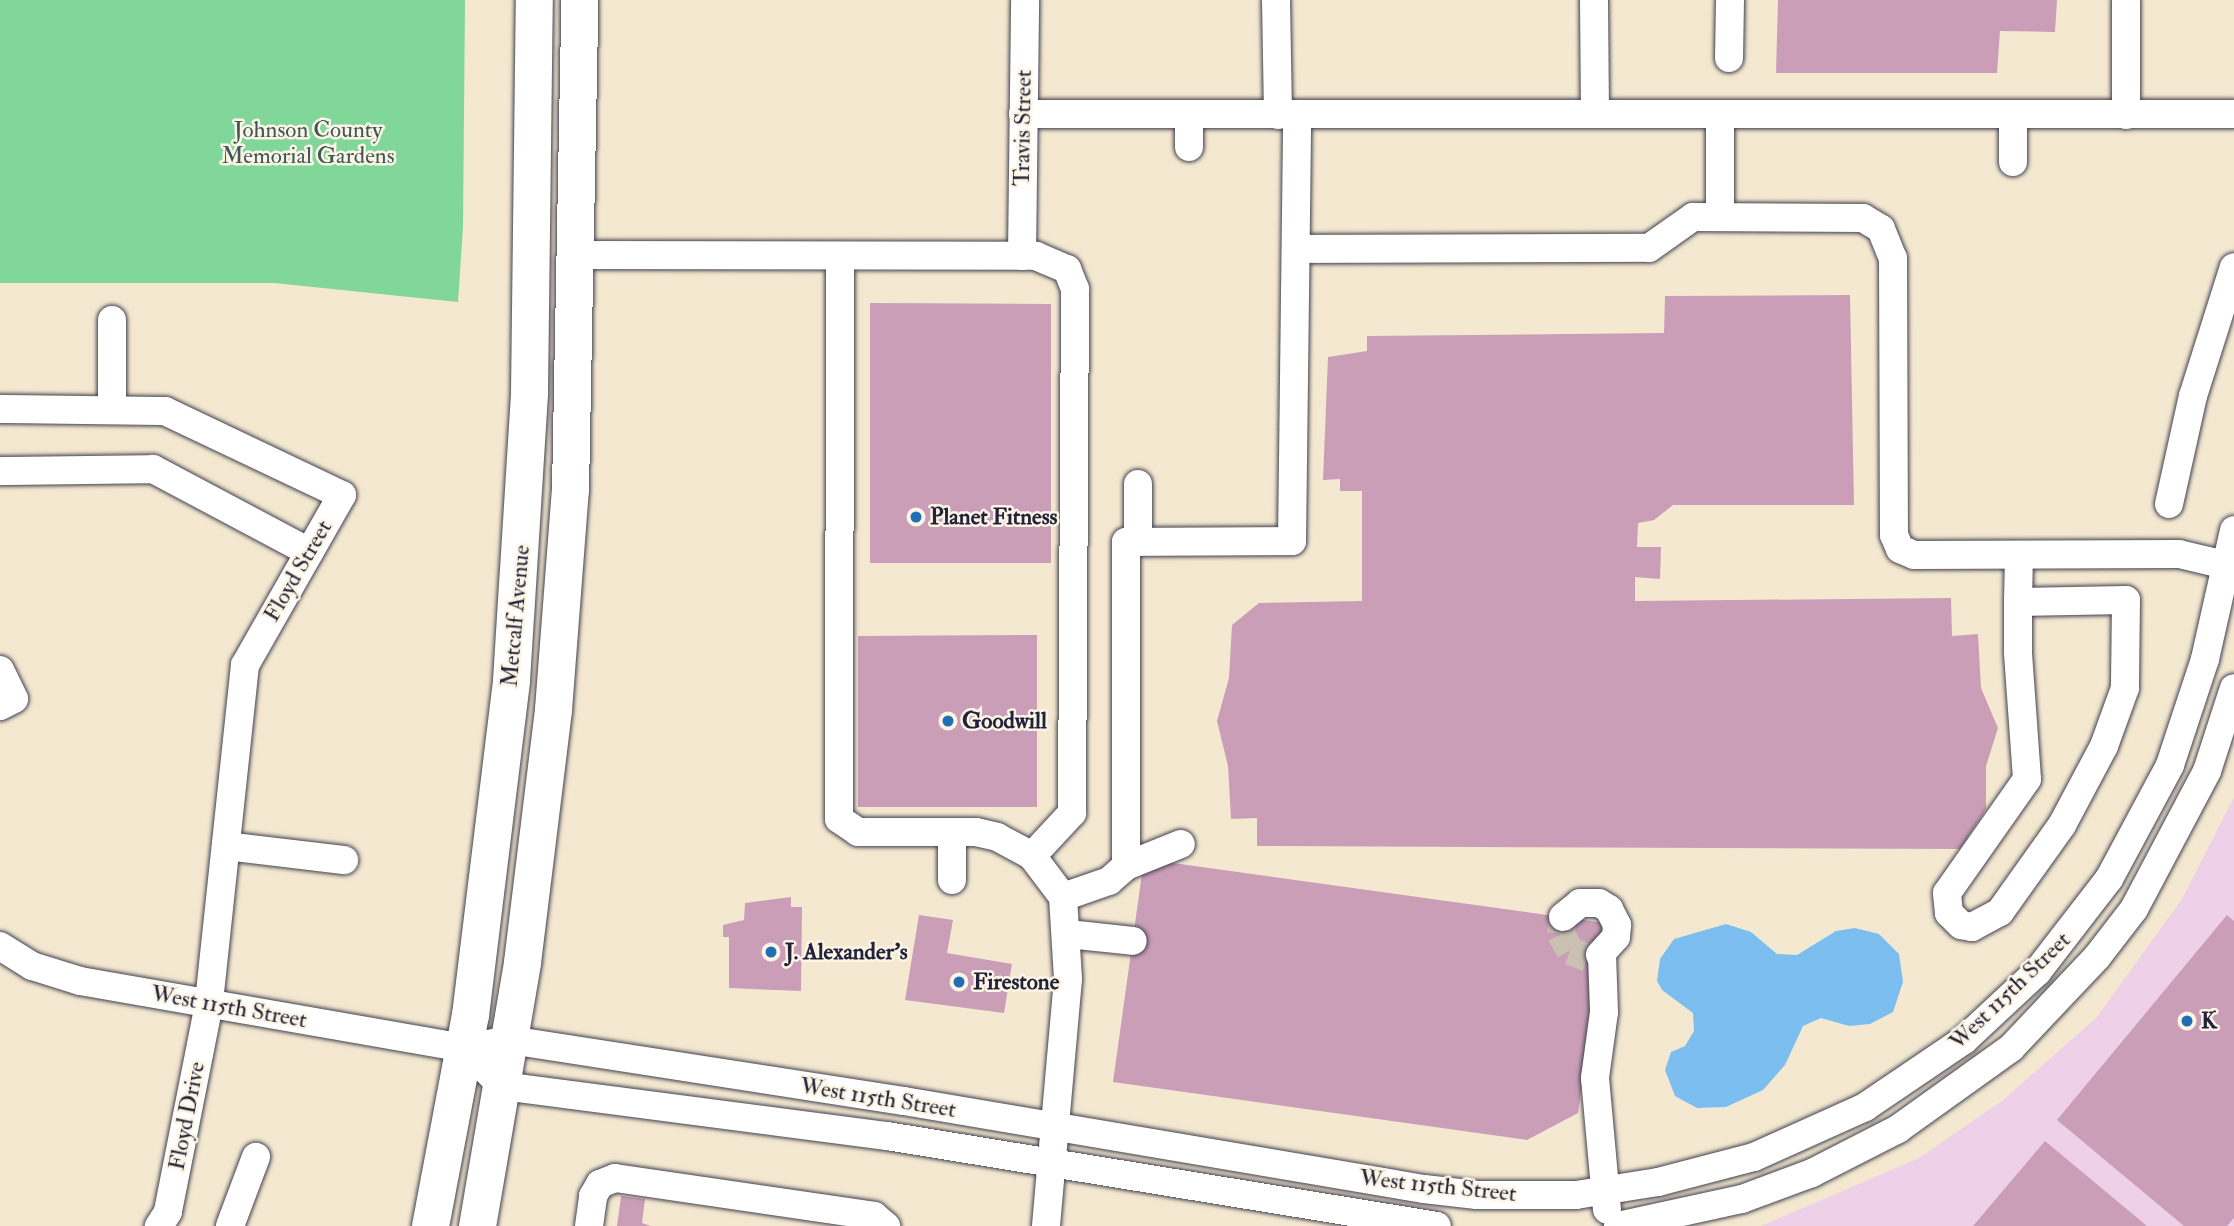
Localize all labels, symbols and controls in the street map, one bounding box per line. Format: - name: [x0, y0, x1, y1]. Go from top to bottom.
- street label: Travis Street: [1008, 70, 1038, 186]
- park label: Johnson County Memorial Gardens: [221, 116, 395, 170]
- place label: Planet Fitness: [930, 503, 1057, 531]
- marker: Planet Fitness: [908, 509, 924, 525]
- street label: Floyd Street: [258, 515, 338, 627]
- street label: Metcalf Avenue: [496, 544, 536, 688]
- place label: Goodwill: [962, 707, 1047, 735]
- marker: Goodwill: [940, 713, 956, 729]
- street label: West 115th Street: [1944, 926, 2076, 1056]
- place label: J. Alexander's: [785, 938, 908, 966]
- marker: J. Alexander's: [763, 944, 779, 960]
- place label: Firestone: [973, 968, 1059, 996]
- marker: Firestone: [951, 974, 967, 990]
- street label: West 115th Street: [149, 980, 309, 1034]
- place label: K: [2201, 1007, 2217, 1035]
- marker: K: [2179, 1013, 2195, 1029]
- street label: Floyd Drive: [163, 1059, 211, 1173]
- street label: West 115th Street: [798, 1072, 958, 1124]
- street label: West 115th Street: [1358, 1164, 1518, 1208]

